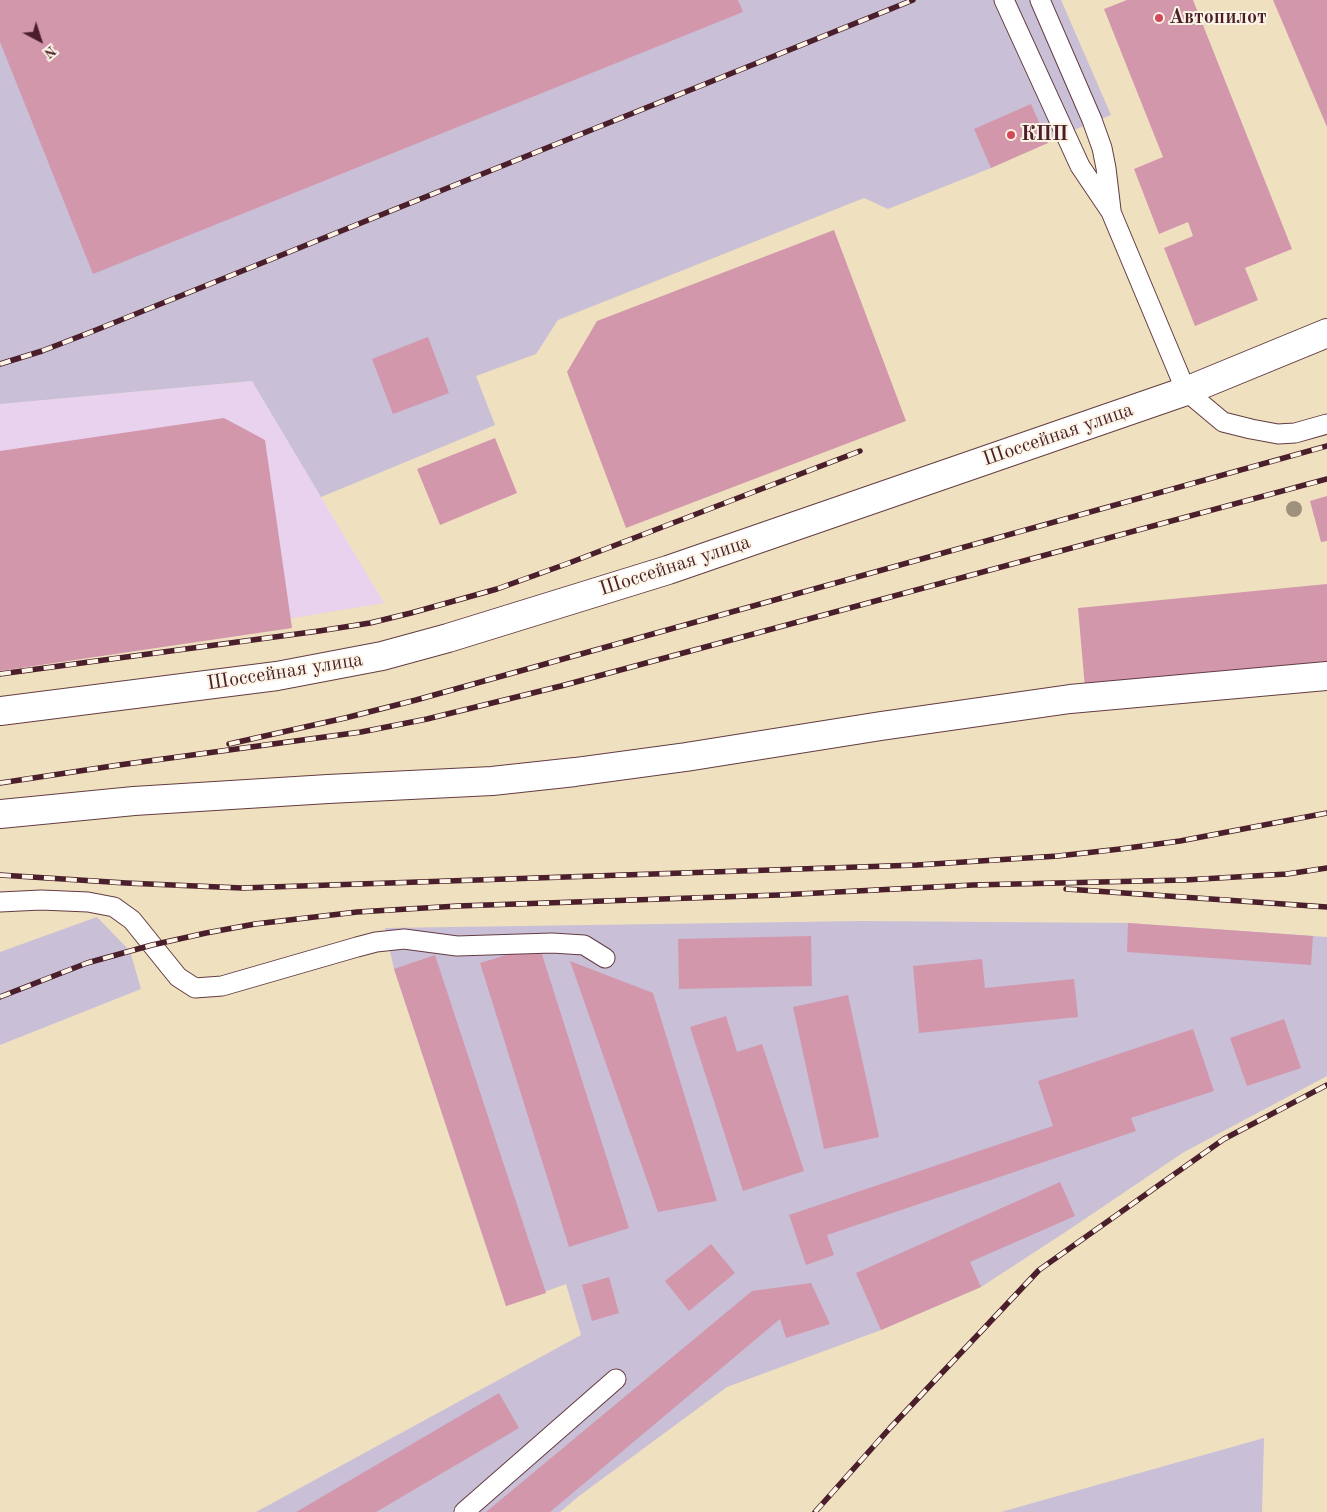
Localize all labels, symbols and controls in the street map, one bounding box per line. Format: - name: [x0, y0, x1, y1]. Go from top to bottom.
- place label: Автопилот: [1169, 6, 1267, 30]
- marker: Автопилот: [1153, 12, 1165, 24]
- north arrow: [15, 15, 65, 65]
- text: N: [41, 43, 58, 60]
- place label: КПП: [1021, 123, 1068, 147]
- marker: КПП: [1005, 129, 1017, 141]
- street label: Шоссейная улица: [980, 398, 1136, 472]
- street label: Шоссейная улица: [596, 530, 754, 602]
- street label: Шоссейная улица: [205, 648, 365, 696]

